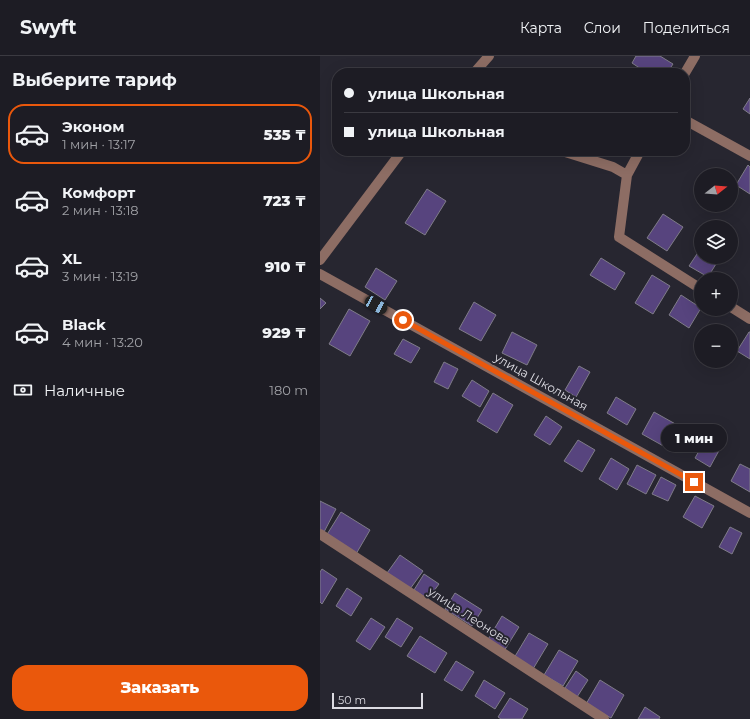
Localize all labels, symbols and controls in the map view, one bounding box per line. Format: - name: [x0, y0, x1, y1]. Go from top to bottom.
- text: Swyft: [20, 16, 76, 39]
- text: Карта: [520, 19, 562, 37]
- text: Слои: [584, 19, 621, 37]
- text: Поделиться: [643, 19, 730, 37]
- text: Выберите тариф: [12, 69, 177, 91]
- text: улица Школьная: [368, 84, 505, 103]
- icon: car: [14, 116, 50, 152]
- text: Эконом: [62, 117, 124, 136]
- text: улица Школьная: [368, 122, 505, 141]
- text: 535 ₸: [264, 125, 306, 144]
- text: 1 мин · 13:17: [62, 136, 135, 152]
- north arrow: [694, 168, 738, 212]
- map controls: [694, 168, 738, 368]
- icon: car: [14, 182, 50, 218]
- text: Комфорт: [62, 183, 135, 202]
- text: 723 ₸: [263, 191, 306, 210]
- text: 2 мин · 13:18: [62, 202, 139, 218]
- button: layers: [694, 220, 738, 264]
- icon: car: [14, 248, 50, 284]
- text: XL: [62, 249, 81, 268]
- text: 910 ₸: [265, 257, 306, 276]
- text: 3 мин · 13:19: [62, 268, 138, 284]
- button: +: [694, 272, 738, 316]
- car: [363, 294, 389, 316]
- route start: [394, 311, 412, 329]
- icon: car: [14, 314, 50, 350]
- text: Black: [62, 315, 106, 334]
- text: 929 ₸: [262, 323, 306, 342]
- button: −: [694, 324, 738, 368]
- text: 4 мин · 13:20: [62, 334, 143, 350]
- street label: улица Школьная: [491, 349, 591, 414]
- icon: cash: [12, 379, 34, 401]
- text: Наличные: [44, 381, 125, 400]
- text: 180 m: [269, 382, 308, 398]
- callout: 1 мин: [661, 424, 727, 452]
- text: 1 мин: [675, 430, 713, 446]
- route end: [685, 473, 703, 491]
- street label: улица Леонова: [424, 583, 513, 648]
- button: Заказать: [12, 665, 308, 711]
- scale bar: [332, 691, 423, 710]
- text: 50 m: [338, 693, 366, 707]

